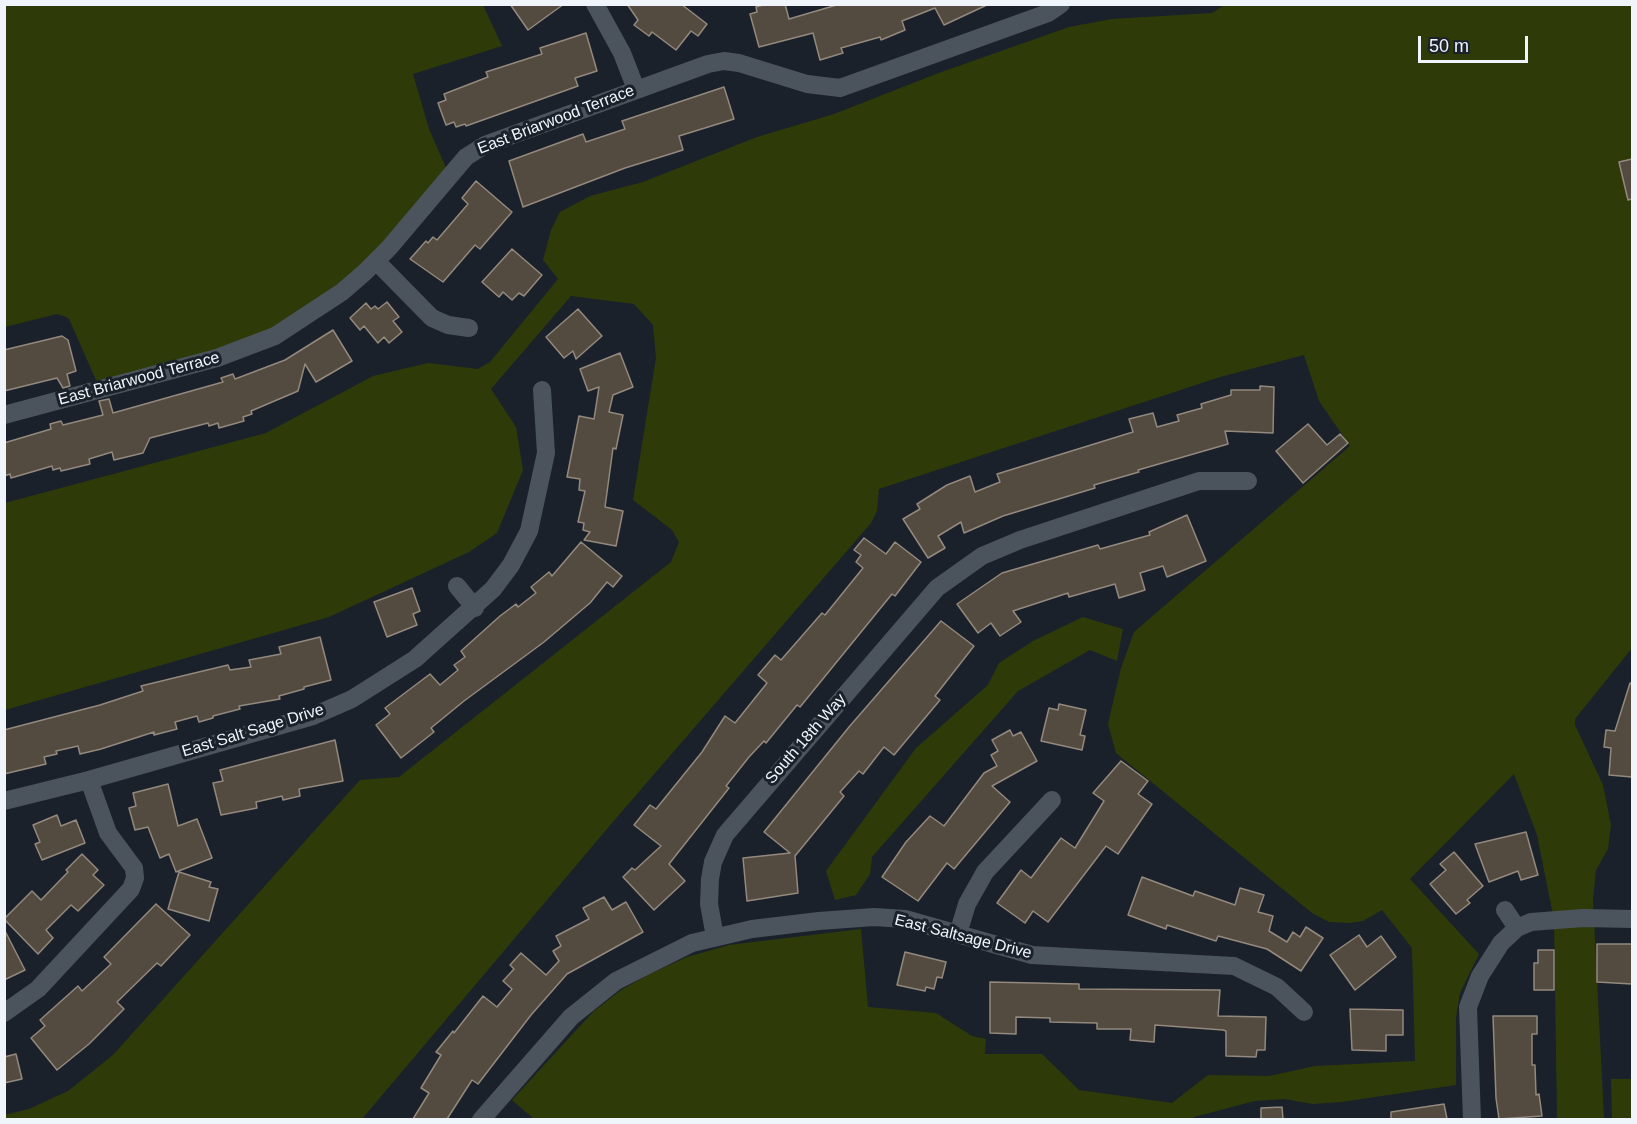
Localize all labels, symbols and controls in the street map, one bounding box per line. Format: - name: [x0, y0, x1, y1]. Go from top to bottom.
- scale bar: [1421, 24, 1530, 62]
- text: 50 m: [1429, 36, 1469, 56]
- street label: East Briarwood Terrace: [475, 81, 637, 159]
- street label: East Briarwood Terrace: [56, 348, 222, 410]
- street label: South 18th Way: [762, 690, 850, 788]
- street label: East Salt Sage Drive: [180, 700, 326, 762]
- street label: East Saltsage Drive: [893, 911, 1033, 963]

